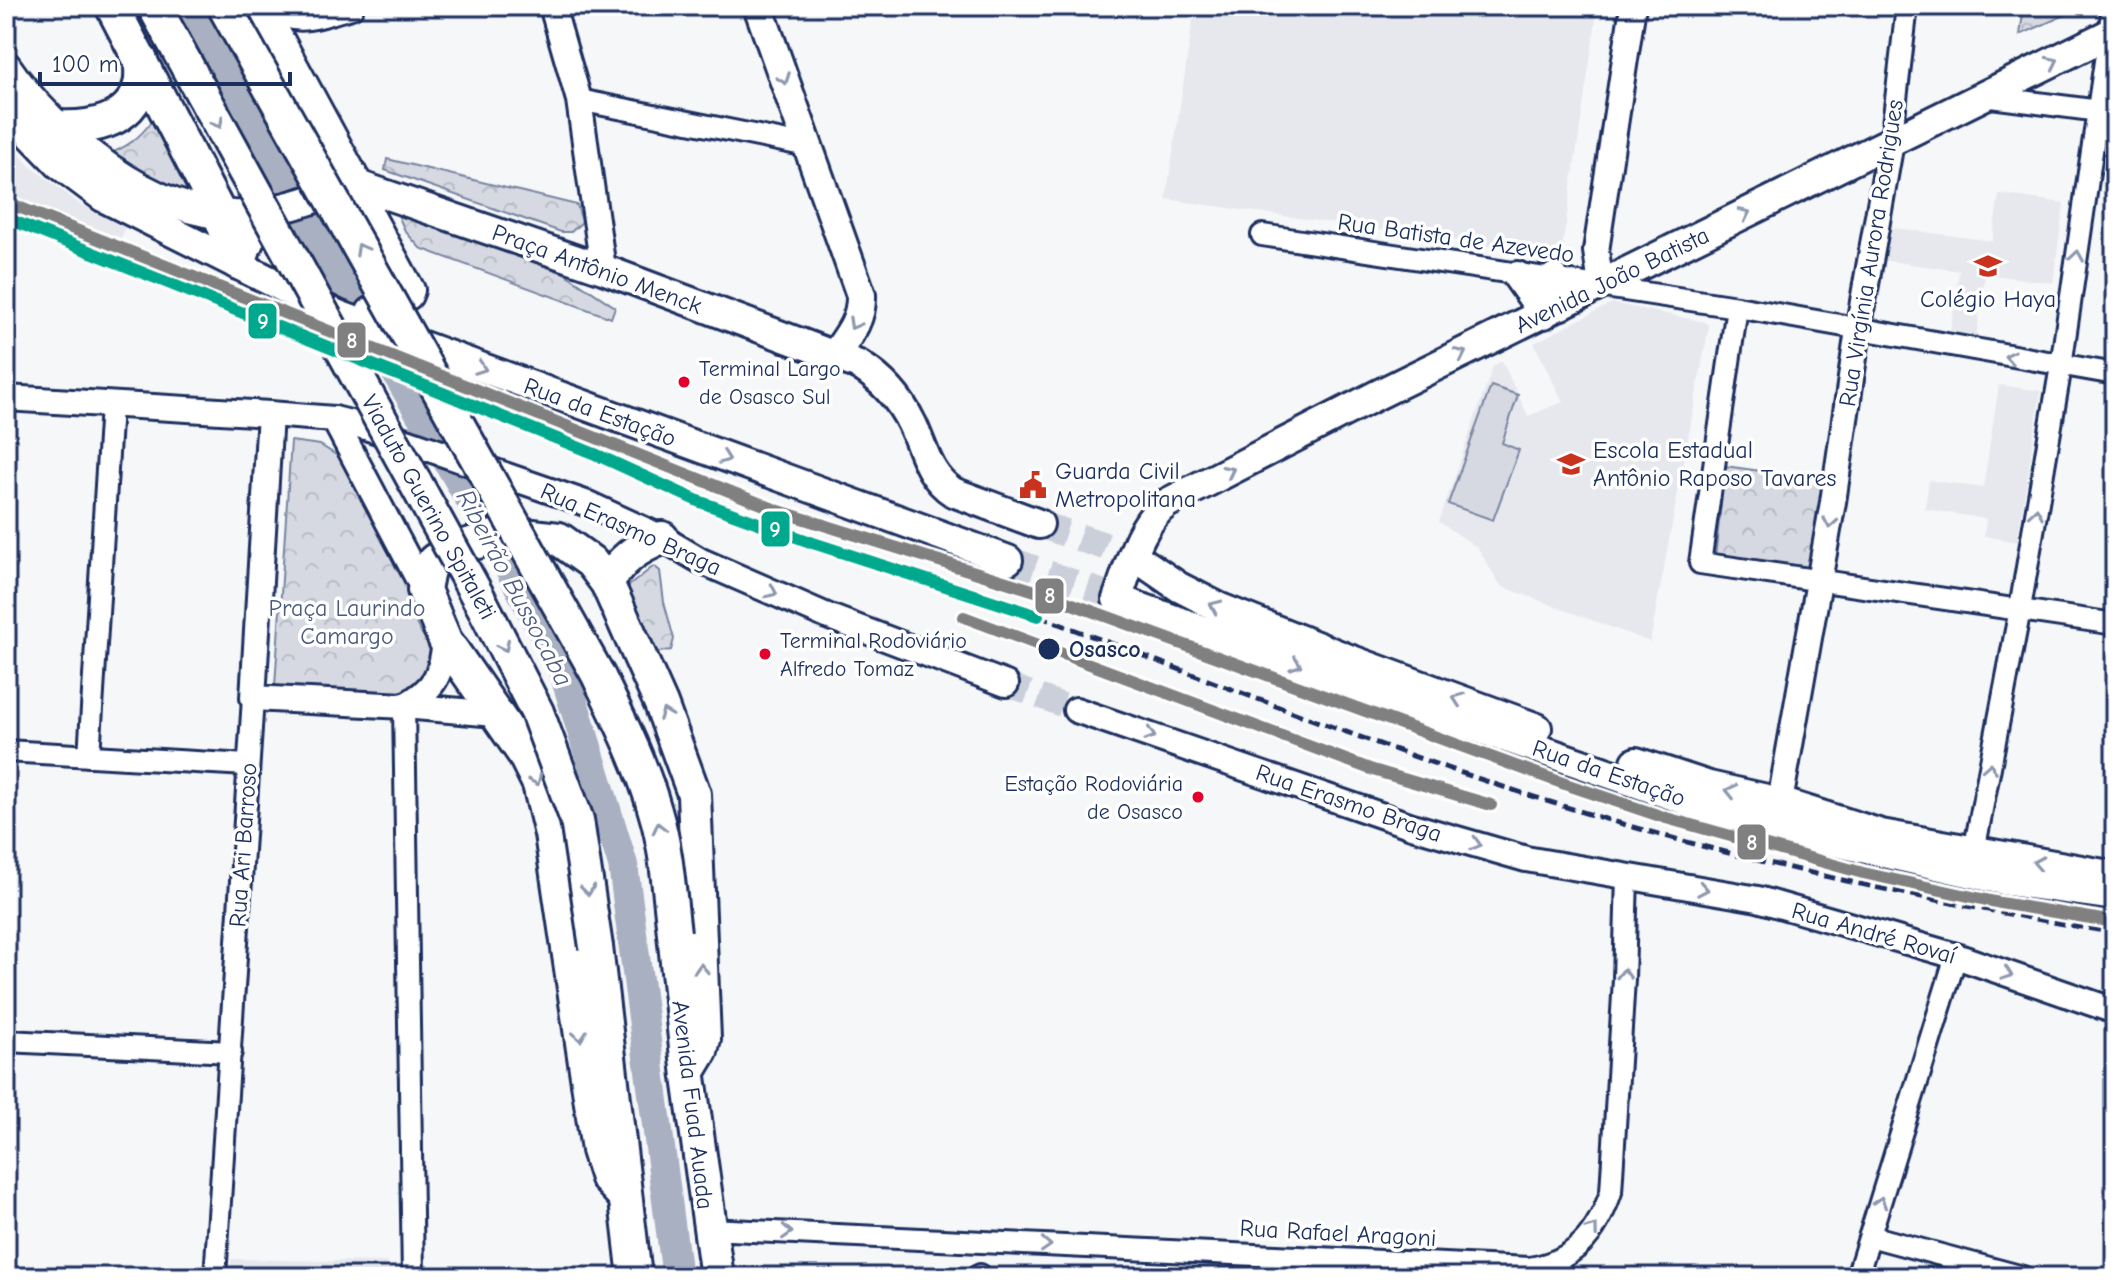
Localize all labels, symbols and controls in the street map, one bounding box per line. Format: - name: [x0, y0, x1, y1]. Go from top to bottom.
- scale bar: [40, 36, 290, 86]
- text: 100 m: [52, 50, 119, 78]
- one-way arrow: [2045, 55, 2059, 71]
- one-way arrow: [774, 72, 791, 86]
- street label: Rua Virgínia Aurora Rodrigues: [1833, 98, 1909, 408]
- one-way arrow: [208, 115, 224, 129]
- street label: Rua Batista de Azevedo: [1336, 208, 1576, 268]
- one-way arrow: [1736, 209, 1751, 224]
- street label: Praça Antônio Menck: [488, 218, 706, 320]
- street label: Avenida João Batista: [1510, 221, 1714, 339]
- one-way arrow: [355, 244, 371, 258]
- one-way arrow: [2068, 249, 2085, 263]
- school or university icon: Colégio Haya: [1973, 251, 2003, 281]
- place label: Colégio Haya: [1920, 285, 2056, 313]
- line badge: 9: [247, 302, 278, 340]
- text: 9: [257, 309, 269, 335]
- one-way arrow: [849, 316, 864, 330]
- line badge: 8: [336, 321, 367, 359]
- text: 8: [346, 328, 358, 354]
- one-way arrow: [1453, 348, 1468, 364]
- one-way arrow: [2004, 349, 2017, 366]
- place label: Terminal Largo de Osasco Sul: [699, 356, 841, 410]
- one-way arrow: [473, 359, 487, 375]
- street label: Rua da Estação: [520, 372, 680, 452]
- marker: Terminal Largo de Osasco Sul: [676, 374, 692, 390]
- street label: Viaduto Guerino Spitaleti: [356, 390, 502, 624]
- place label: Escola Estadual Antônio Raposo Tavares: [1593, 436, 1837, 492]
- one-way arrow: [717, 448, 731, 465]
- school or university icon: Escola Estadual Antônio Raposo Tavares: [1556, 449, 1586, 479]
- place label: Guarda Civil Metropolitana: [1055, 457, 1196, 513]
- one-way arrow: [1220, 465, 1235, 480]
- public building icon: Guarda Civil Metropolitana: [1018, 470, 1048, 500]
- street label: Rua Erasmo Braga: [536, 477, 726, 581]
- water label: Ribeirão Bussocaba: [450, 485, 578, 691]
- one-way arrow: [2027, 506, 2044, 519]
- line badge: 9: [760, 510, 791, 548]
- one-way arrow: [1822, 516, 1839, 530]
- text: 9: [769, 517, 781, 543]
- line badge: 8: [1034, 577, 1065, 615]
- one-way arrow: [764, 582, 778, 598]
- text: 8: [1044, 583, 1056, 609]
- park label: Praça Laurindo Camargo: [269, 594, 425, 650]
- one-way arrow: [1209, 599, 1224, 615]
- place label: Terminal Rodoviário Alfredo Tomaz: [780, 628, 967, 682]
- place label: Osasco: [1069, 635, 1141, 663]
- marker: Osasco: [1036, 636, 1062, 662]
- one-way arrow: [495, 638, 510, 653]
- marker: Terminal Rodoviário Alfredo Tomaz: [757, 646, 773, 662]
- one-way arrow: [1288, 655, 1302, 671]
- one-way arrow: [1452, 693, 1466, 709]
- one-way arrow: [658, 708, 675, 722]
- one-way arrow: [1142, 726, 1156, 742]
- street label: Rua da Estação: [1529, 734, 1689, 812]
- street label: Rua Erasmo Braga: [1252, 758, 1446, 848]
- street label: Rua Ari Barroso: [223, 762, 263, 928]
- one-way arrow: [1981, 762, 1998, 775]
- place label: Estação Rodoviária de Osasco: [1004, 771, 1183, 825]
- one-way arrow: [526, 772, 542, 786]
- one-way arrow: [1725, 783, 1738, 800]
- marker: Estação Rodoviária de Osasco: [1190, 789, 1206, 805]
- one-way arrow: [651, 821, 668, 835]
- line badge: 8: [1736, 823, 1767, 861]
- text: 8: [1746, 830, 1758, 856]
- one-way arrow: [1468, 835, 1482, 851]
- one-way arrow: [2032, 855, 2045, 872]
- one-way arrow: [1697, 880, 1710, 897]
- one-way arrow: [579, 884, 596, 897]
- street label: Rua André Rovaí: [1789, 896, 1960, 970]
- one-way arrow: [693, 962, 710, 975]
- one-way arrow: [2000, 964, 2014, 980]
- one-way arrow: [1615, 967, 1633, 980]
- street label: Avenida Fuad Auada: [666, 999, 720, 1211]
- one-way arrow: [571, 1029, 588, 1043]
- one-way arrow: [1871, 1196, 1887, 1210]
- street label: Rua Rafael Aragoni: [1239, 1214, 1437, 1252]
- one-way arrow: [781, 1223, 794, 1240]
- one-way arrow: [1584, 1223, 1598, 1238]
- one-way arrow: [1040, 1236, 1053, 1253]

